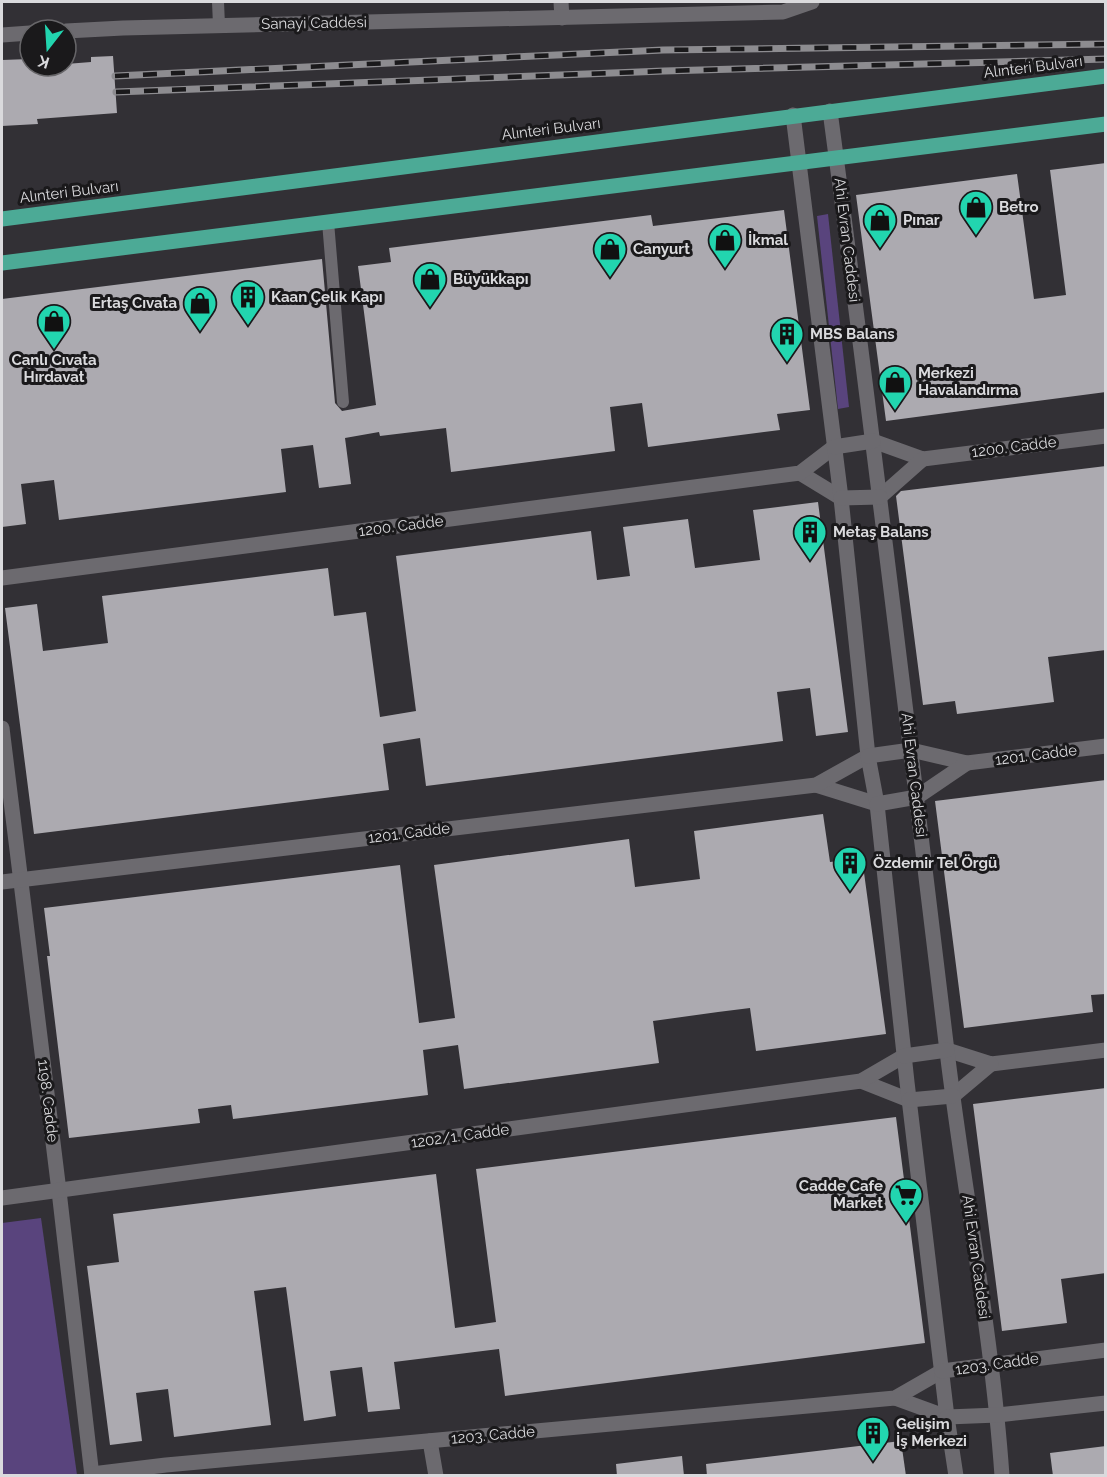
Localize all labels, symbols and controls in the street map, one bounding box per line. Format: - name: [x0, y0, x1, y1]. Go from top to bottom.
- street label: Sanayi Caddesi: [261, 13, 367, 33]
- north arrow: [18, 18, 78, 78]
- text: K: [36, 51, 52, 73]
- street label: Alınteri Bulvarı: [983, 52, 1083, 82]
- street label: Alınteri Bulvarı: [501, 114, 601, 144]
- street label: Alınteri Bulvarı: [19, 177, 119, 207]
- street label: Ahi Evran Caddesi: [830, 177, 864, 303]
- shop icon: Betro: [958, 189, 994, 236]
- place label: Betro: [999, 198, 1039, 216]
- shop icon: Pınar: [862, 202, 898, 249]
- place label: Pınar: [903, 211, 940, 229]
- shop icon: İkmal: [707, 222, 743, 269]
- shop icon: Canyurt: [592, 231, 628, 278]
- place label: İkmal: [748, 231, 788, 249]
- place label: Canyurt: [633, 240, 690, 258]
- shop icon: Büyükkapı: [412, 261, 448, 308]
- place label: Büyükkapı: [453, 270, 529, 288]
- building icon: Kaan Çelik Kapı: [230, 279, 266, 326]
- shop icon: Ertaş Cıvata: [182, 285, 218, 332]
- place label: Kaan Çelik Kapı: [271, 288, 383, 306]
- place label: Ertaş Cıvata: [92, 294, 177, 312]
- shop icon: Canlı Cıvata Hırdavat: [36, 303, 72, 350]
- building icon: MBS Balans: [769, 316, 805, 363]
- place label: MBS Balans: [810, 325, 895, 343]
- place label: Canlı Cıvata Hırdavat: [11, 351, 97, 386]
- shop icon: Merkezi Havalandırma: [877, 364, 913, 411]
- place label: Merkezi Havalandırma: [918, 364, 1019, 399]
- street label: 1200. Cadde: [971, 433, 1058, 461]
- street label: 1200. Cadde: [358, 512, 445, 540]
- building icon: Metaş Balans: [792, 514, 828, 561]
- place label: Metaş Balans: [833, 523, 929, 541]
- street label: Ahi Evran Caddesi: [897, 712, 931, 838]
- street label: 1201. Cadde: [994, 741, 1078, 769]
- street label: 1201. Cadde: [367, 819, 451, 847]
- building icon: Özdemir Tel Örgü: [832, 845, 868, 892]
- place label: Özdemir Tel Örgü: [873, 854, 997, 872]
- street label: 1198. Cadde: [34, 1059, 62, 1144]
- street label: 1202/1. Cadde: [410, 1120, 510, 1152]
- place label: Cadde Cafe Market: [799, 1177, 883, 1212]
- supermarket icon: Cadde Cafe Market: [888, 1177, 924, 1224]
- street label: Ahi Evran Caddesi: [958, 1194, 994, 1320]
- street label: 1203. Cadde: [954, 1349, 1040, 1379]
- building icon: Gelişim İş Merkezi: [855, 1415, 891, 1462]
- place label: Gelişim İş Merkezi: [896, 1415, 967, 1450]
- street label: 1203. Cadde: [450, 1422, 536, 1448]

